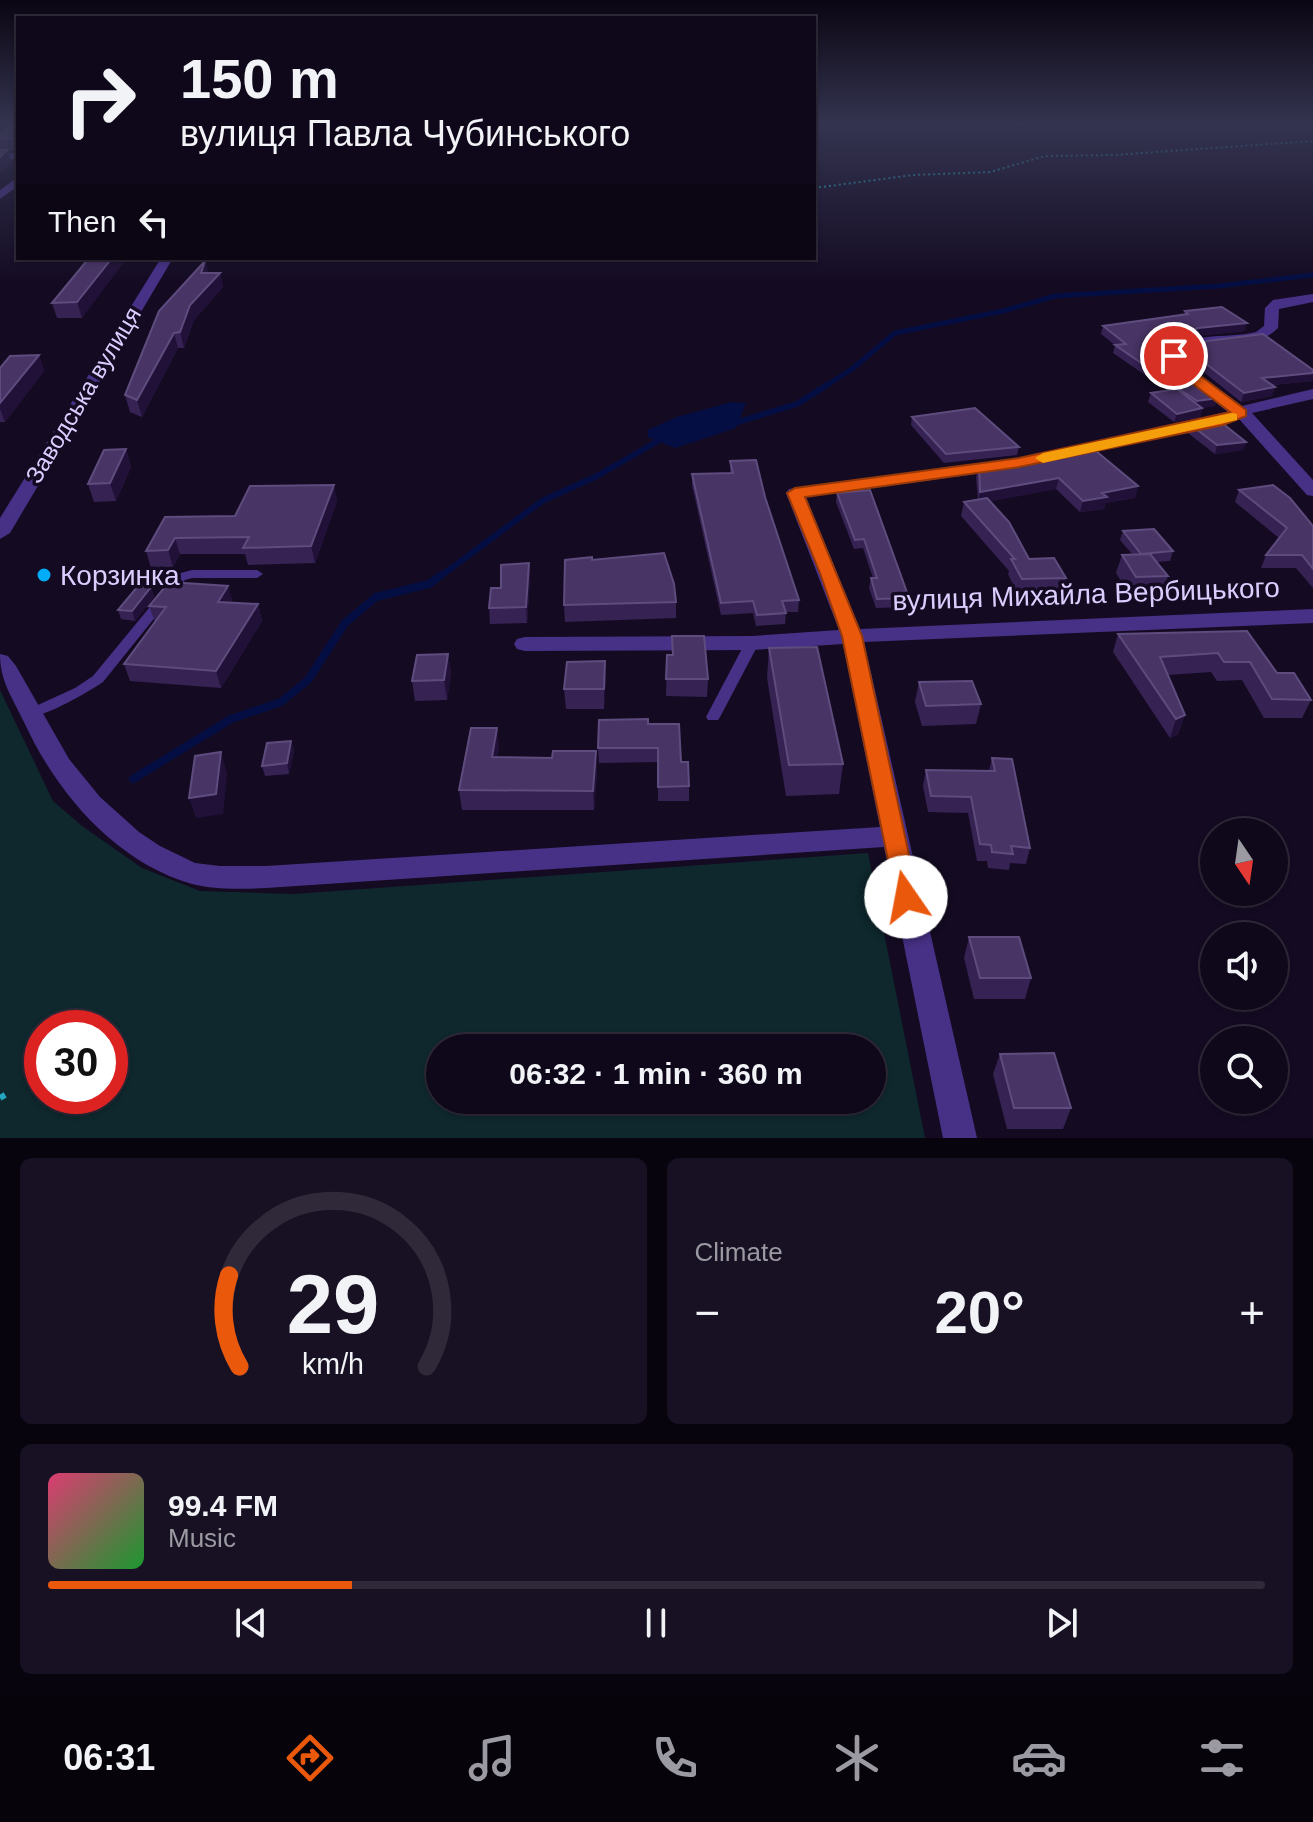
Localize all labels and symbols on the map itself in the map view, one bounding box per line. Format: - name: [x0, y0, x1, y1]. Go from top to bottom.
- street label: Заводська вулиця: [20, 302, 146, 488]
- pin: [1140, 322, 1208, 390]
- place label: Корзинка: [60, 560, 180, 591]
- marker: Корзинка: [35, 566, 53, 584]
- street label: вулиця Михайла Вербицького: [892, 572, 1280, 616]
- north arrow: [1200, 818, 1288, 906]
- position arrow: [864, 855, 948, 939]
- speed limit sign: 30: [24, 1010, 128, 1114]

